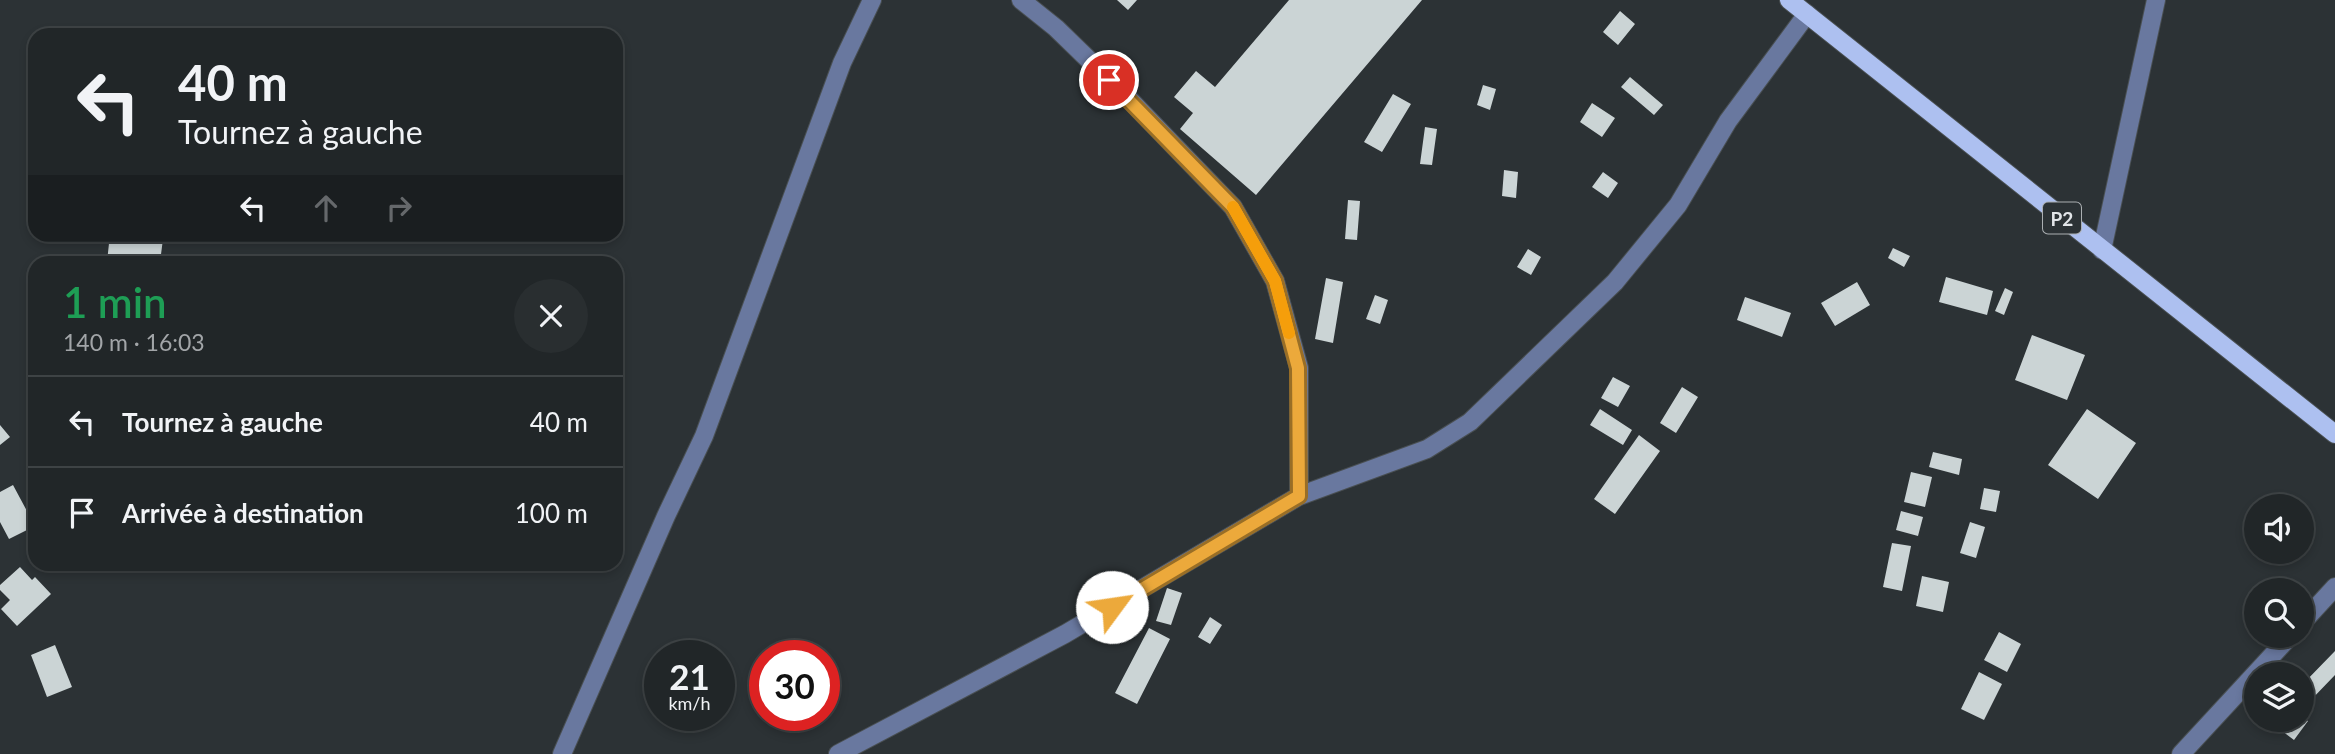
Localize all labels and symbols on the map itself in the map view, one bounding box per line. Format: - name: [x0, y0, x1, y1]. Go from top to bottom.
- pin: [1079, 50, 1139, 110]
- road number: P2: [2043, 202, 2081, 233]
- position arrow: [1075, 570, 1149, 644]
- speed limit sign: 30: [749, 640, 840, 731]

